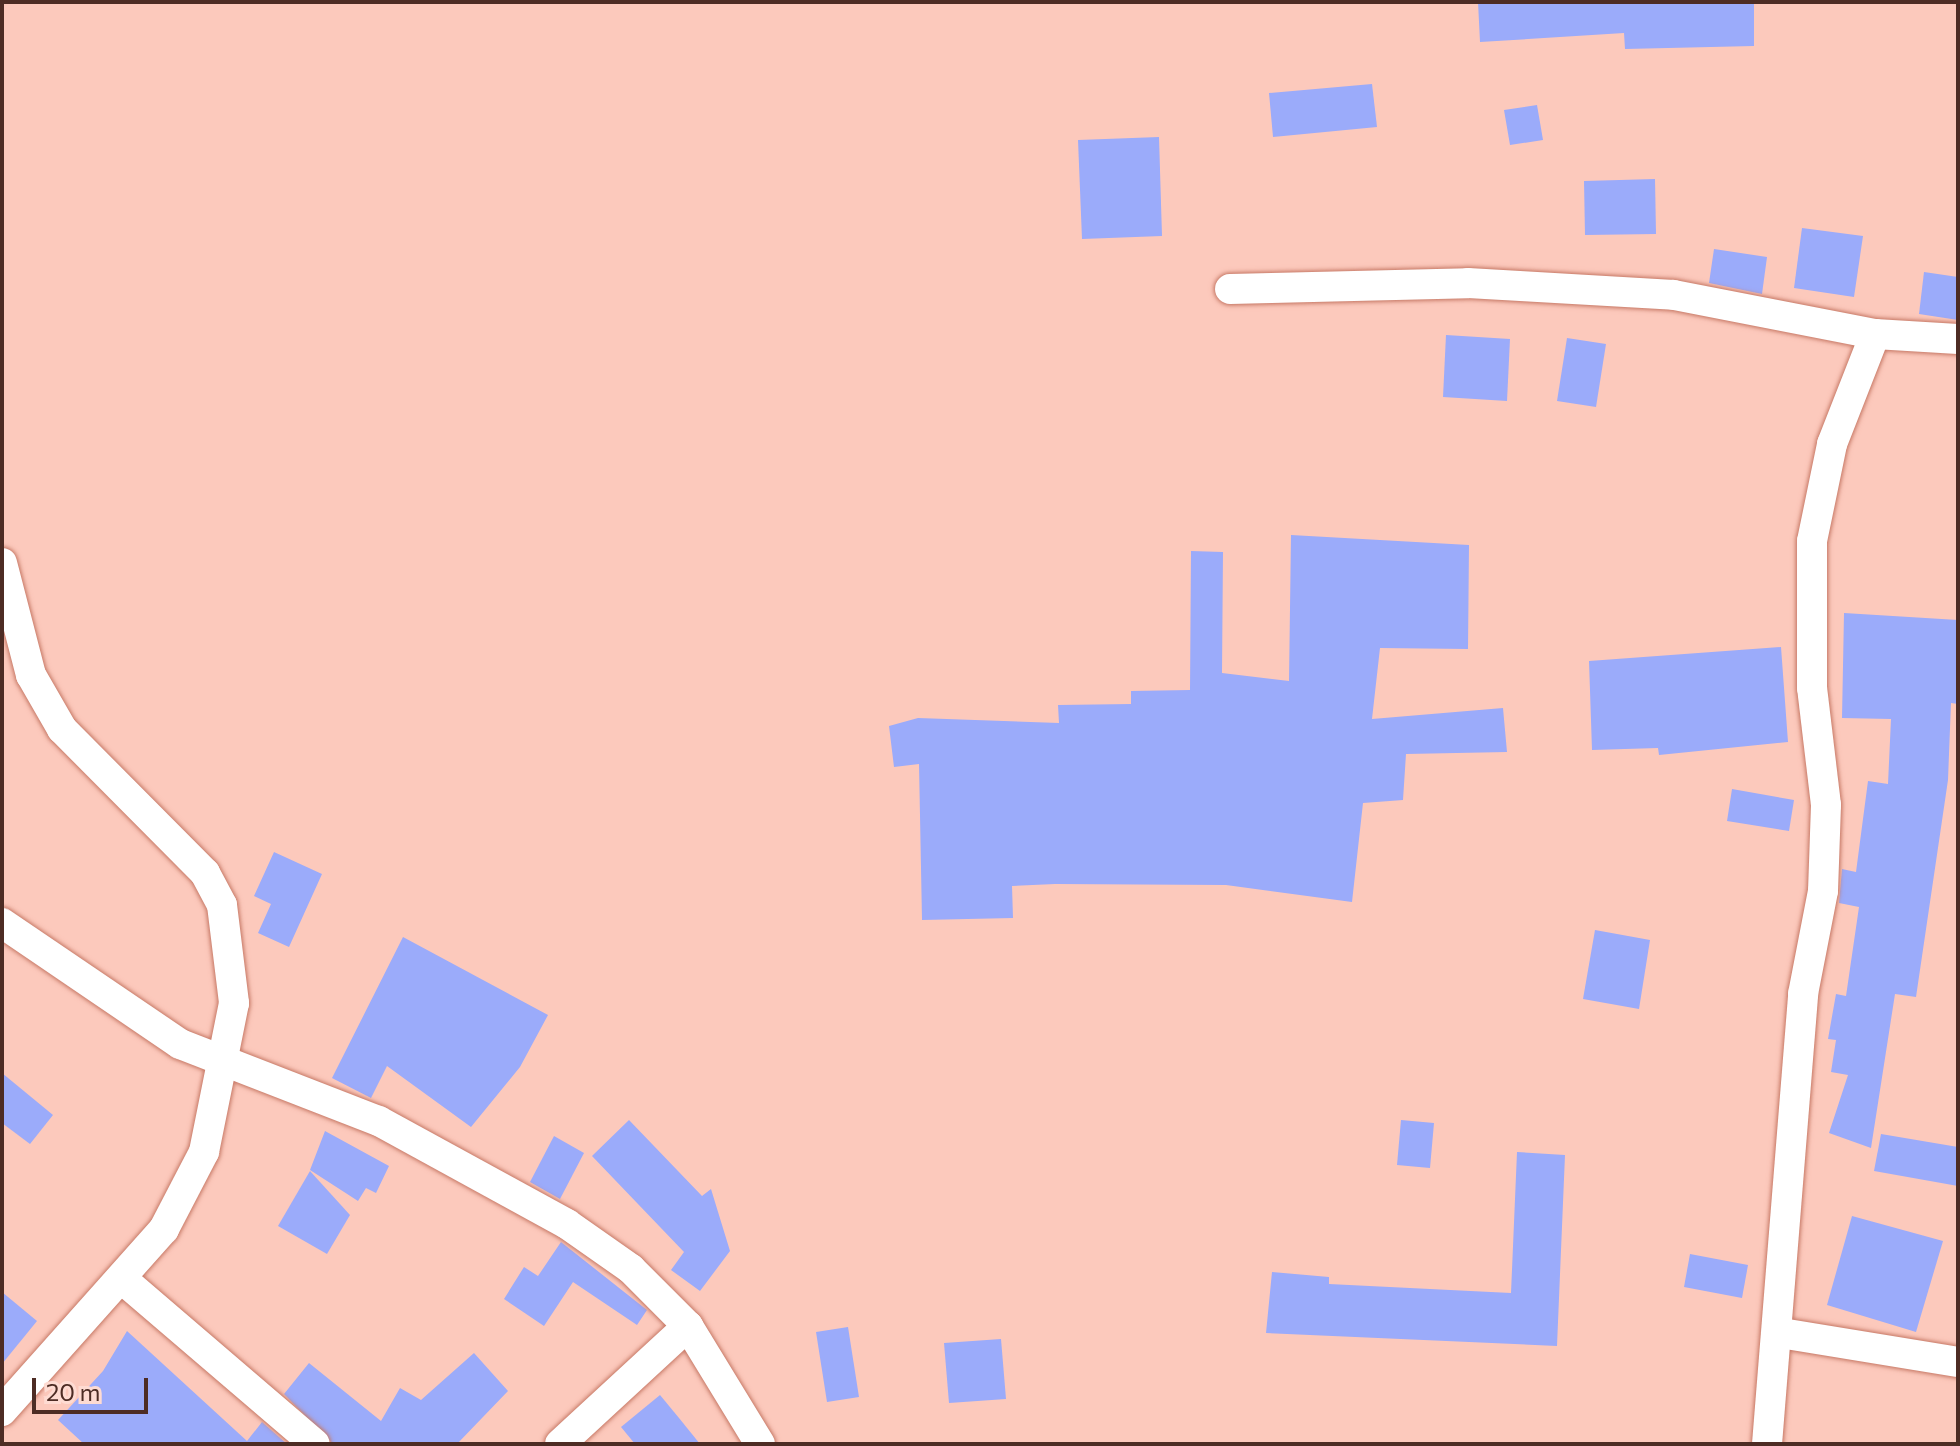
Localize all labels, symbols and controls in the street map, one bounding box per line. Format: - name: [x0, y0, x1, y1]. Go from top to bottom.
- scale bar: [36, 1362, 152, 1412]
- text: 20 m: [46, 1377, 100, 1406]

